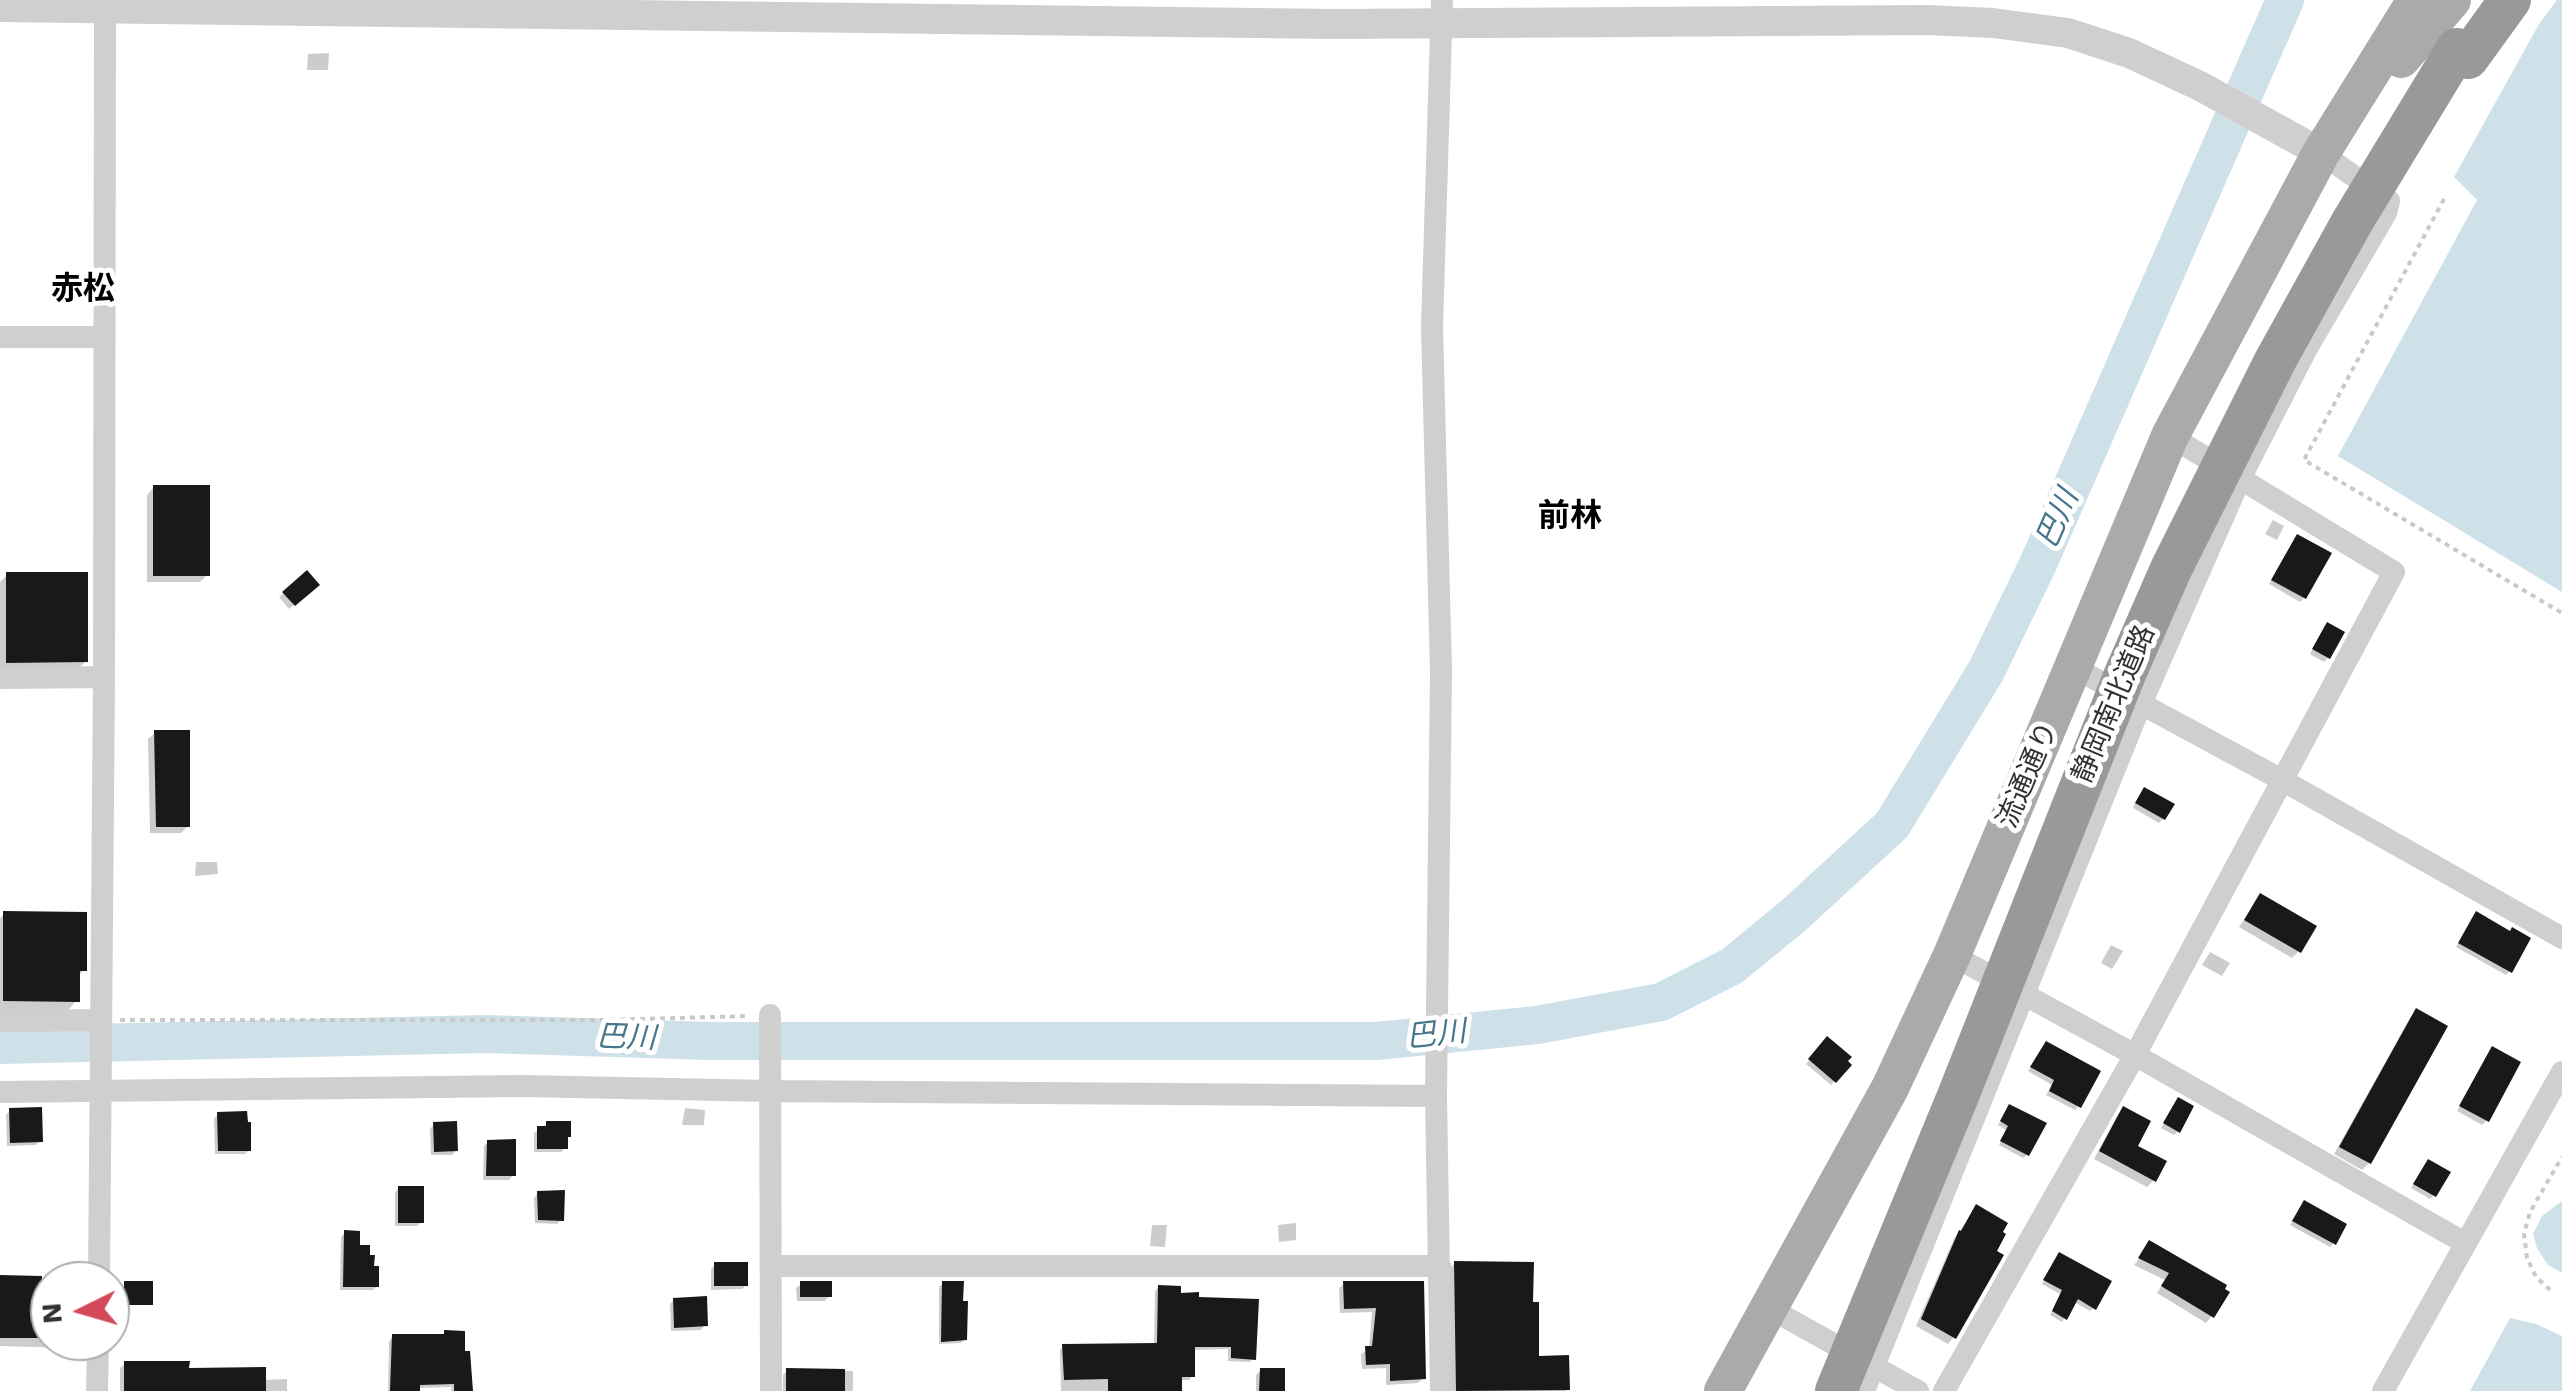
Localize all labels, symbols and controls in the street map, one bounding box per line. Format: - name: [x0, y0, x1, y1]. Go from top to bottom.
- district label: 赤松: [51, 271, 115, 309]
- water label: 巴川: [2029, 484, 2087, 554]
- district label: 前林: [1538, 498, 1602, 536]
- street label: 静岡南北道路: [2066, 620, 2162, 788]
- street label: 流通通り: [1991, 717, 2065, 833]
- water label: 巴川: [1404, 1014, 1468, 1056]
- water label: 巴川: [595, 1019, 657, 1057]
- north arrow: [30, 1261, 130, 1361]
- text: N: [34, 1302, 69, 1325]

